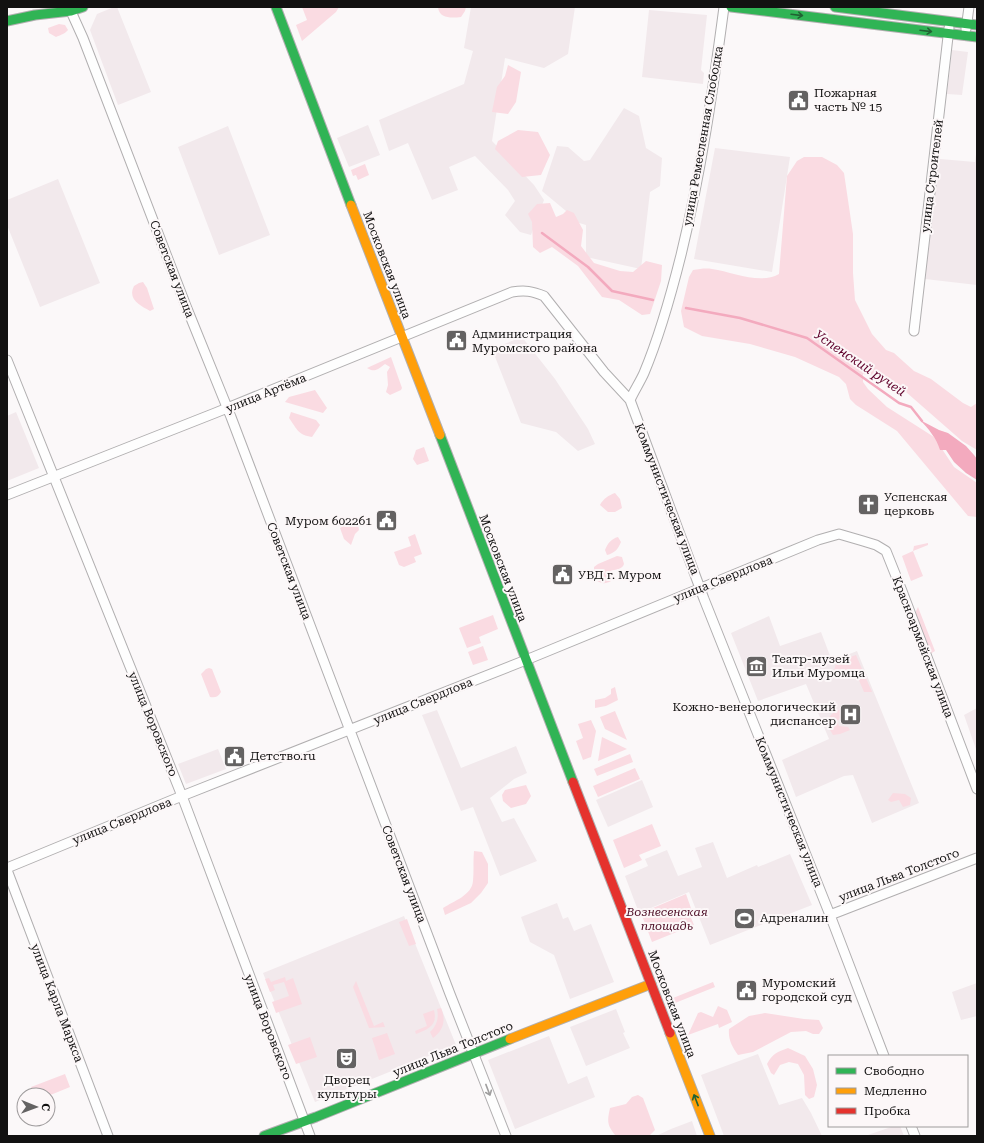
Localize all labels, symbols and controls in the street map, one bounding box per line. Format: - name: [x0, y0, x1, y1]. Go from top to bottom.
- one-way arrow: [790, 11, 803, 19]
- one-way arrow: [919, 27, 932, 35]
- street label: улица Ремесленная Слободка: [680, 44, 726, 227]
- place label: Пожарная часть № 15: [814, 86, 883, 114]
- public building icon: Пожарная часть № 15: [786, 87, 812, 113]
- street label: улица Строителей: [918, 119, 946, 233]
- street label: Московская улица: [360, 209, 414, 321]
- street label: Советская улица: [147, 218, 197, 320]
- place label: Администрация Муромского района: [472, 327, 598, 355]
- water label: Успенский ручей: [811, 327, 909, 399]
- public building icon: Администрация Муромского района: [444, 328, 470, 354]
- street label: улица Артёма: [224, 370, 309, 415]
- street label: Коммунистическая улица: [632, 421, 703, 577]
- place label: Успенская церковь: [884, 490, 947, 518]
- church icon: Успенская церковь: [855, 491, 881, 517]
- public building icon: Муром 602261: [374, 508, 400, 534]
- street label: Московская улица: [476, 512, 530, 624]
- place label: Муром 602261: [285, 514, 372, 528]
- street label: Советская улица: [264, 520, 314, 622]
- street label: улица Свердлова: [671, 553, 775, 605]
- public building icon: УВД г. Муром: [549, 562, 575, 588]
- place label: УВД г. Муром: [578, 568, 662, 582]
- street label: Красноармейская улица: [890, 574, 957, 720]
- place label: Театр-музей Ильи Муромца: [772, 652, 866, 680]
- museum icon: Театр-музей Ильи Муромца: [743, 653, 769, 679]
- street label: улица Воровского: [126, 670, 180, 778]
- street label: улица Свердлова: [371, 675, 475, 727]
- place label: Кожно-венерологический диспансер: [672, 700, 836, 728]
- hospital icon: Кожно-венерологический диспансер: [838, 701, 864, 727]
- street label: Коммунистическая улица: [752, 735, 826, 890]
- public building icon: Детство.ru: [221, 743, 247, 769]
- place label: Детство.ru: [250, 749, 316, 763]
- street label: улица Свердлова: [70, 795, 174, 847]
- street label: Советская улица: [379, 823, 429, 925]
- street label: улица Льва Толстого: [837, 846, 961, 904]
- park label: Вознесенская площадь: [625, 905, 708, 933]
- sports icon: Адреналин: [732, 905, 758, 931]
- place label: Адреналин: [760, 911, 829, 925]
- street label: улица Карла Маркса: [28, 942, 86, 1065]
- street label: Московская улица: [645, 948, 699, 1060]
- street label: улица Воровского: [241, 972, 295, 1082]
- place label: Муромский городской суд: [762, 976, 852, 1004]
- public building icon: Муромский городской суд: [734, 977, 760, 1003]
- street label: улица Льва Толстого: [391, 1019, 515, 1079]
- theatre icon: Дворец культуры: [334, 1046, 360, 1072]
- legend: [828, 1055, 968, 1127]
- text: Свободно: [864, 1064, 924, 1078]
- place label: Дворец культуры: [317, 1073, 377, 1101]
- one-way arrow: [484, 1083, 492, 1095]
- text: Медленно: [864, 1084, 927, 1098]
- north arrow: [16, 1087, 56, 1127]
- one-way arrow: [692, 1094, 700, 1106]
- text: С: [39, 1103, 52, 1111]
- text: Пробка: [864, 1104, 911, 1118]

